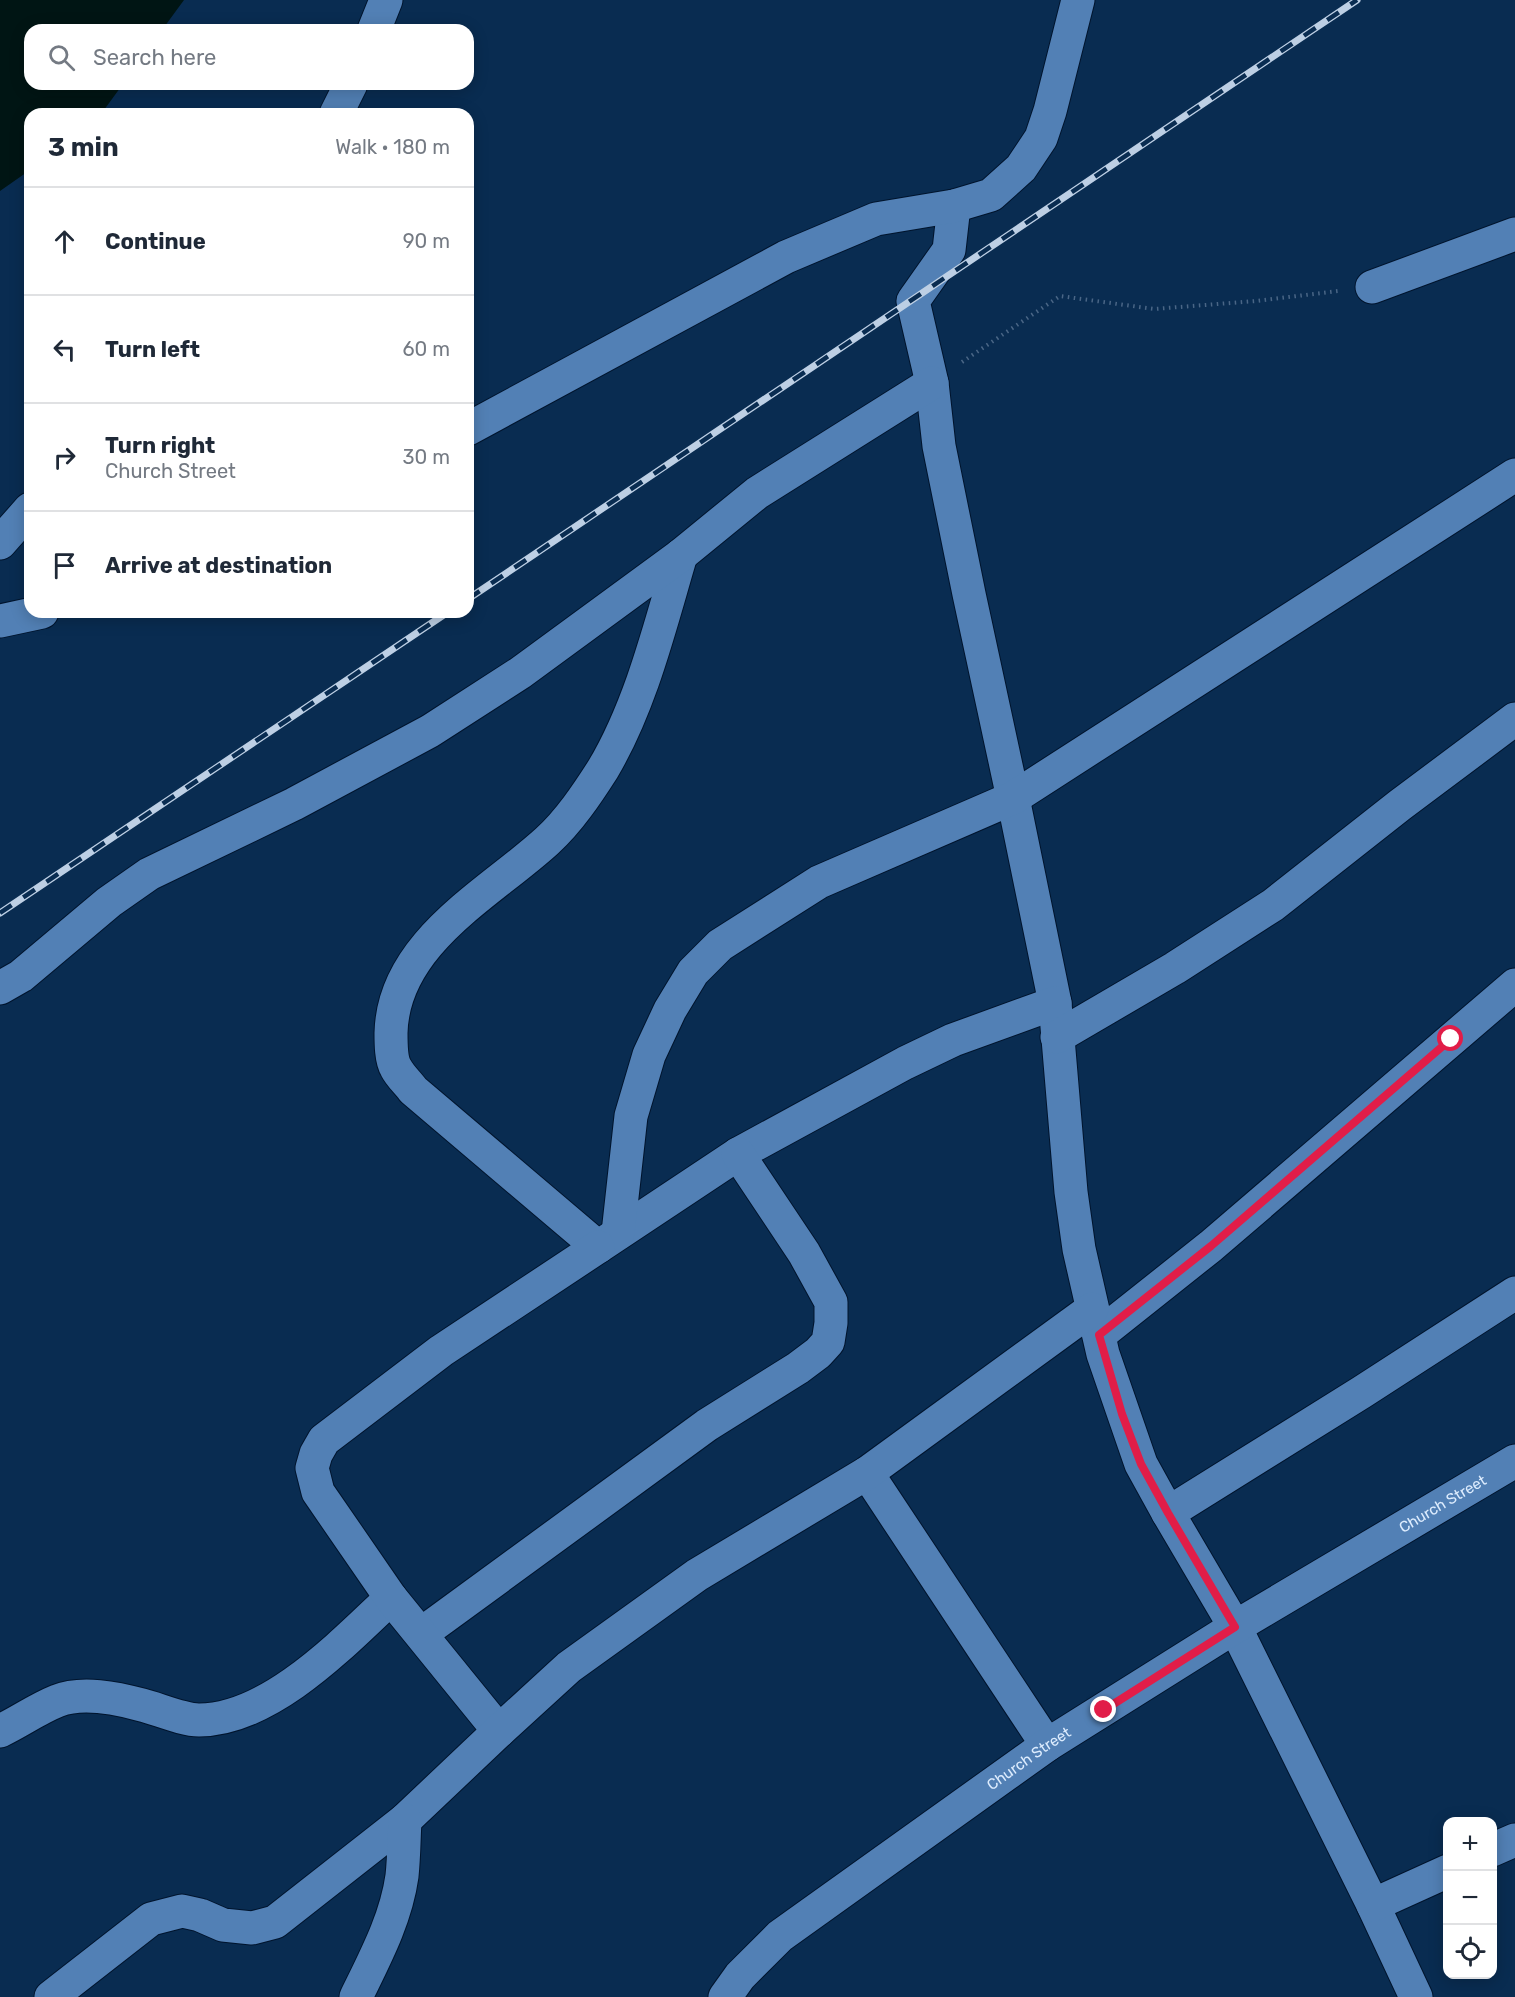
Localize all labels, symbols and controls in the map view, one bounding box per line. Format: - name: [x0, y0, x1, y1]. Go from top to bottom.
- search box: [24, 24, 474, 90]
- icon: search: [45, 41, 78, 74]
- text: Search here: [93, 44, 216, 71]
- text: 3 min: [48, 132, 119, 163]
- text: Walk · 180 m: [335, 135, 450, 159]
- icon: ahead: [48, 225, 81, 258]
- text: Continue: [105, 228, 206, 255]
- text: 90 m: [403, 229, 450, 253]
- icon: left: [48, 333, 81, 366]
- text: Turn left: [105, 336, 200, 363]
- text: 60 m: [403, 337, 450, 361]
- text: Turn right: [105, 432, 215, 459]
- icon: right: [48, 441, 81, 474]
- text: 30 m: [403, 445, 450, 469]
- text: Church Street: [105, 459, 236, 483]
- icon: arrive: [48, 549, 81, 582]
- text: Arrive at destination: [105, 552, 332, 579]
- route start: [1437, 1025, 1463, 1051]
- street label: Church Street: [1396, 1471, 1490, 1537]
- route end: [1090, 1696, 1116, 1722]
- street label: Church Street: [983, 1723, 1074, 1794]
- map controls: [1443, 1817, 1497, 1979]
- button: +: [1443, 1817, 1497, 1871]
- button: −: [1443, 1871, 1497, 1925]
- button: locate: [1443, 1925, 1497, 1979]

